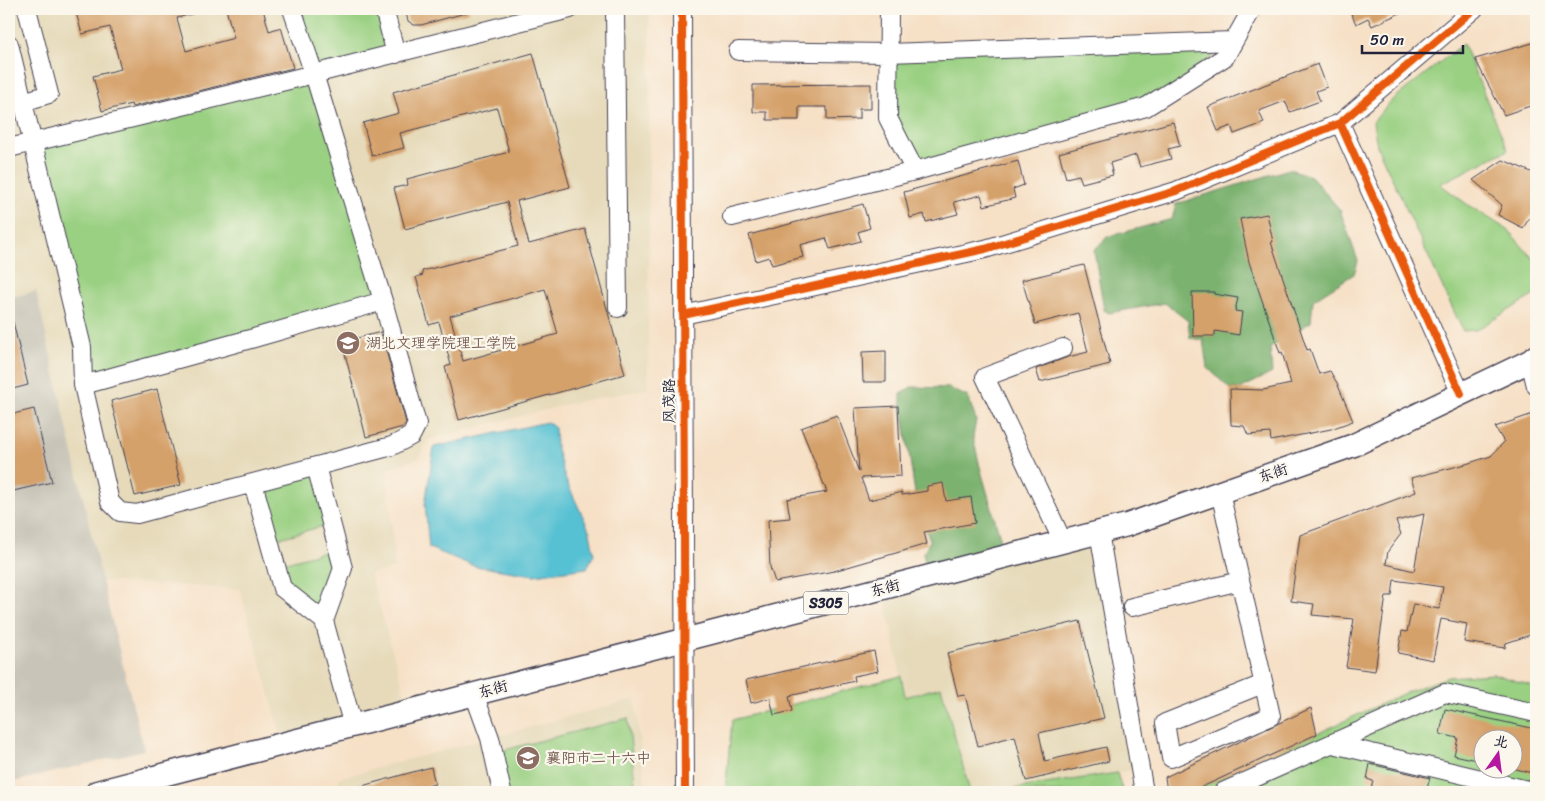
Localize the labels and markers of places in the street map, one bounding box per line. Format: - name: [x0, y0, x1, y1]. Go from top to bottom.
- school or university icon: 湖北文理学院理工学院: [335, 330, 361, 356]
- place label: 湖北文理学院理工学院: [366, 330, 516, 356]
- school or university icon: 襄阳市二十六中: [515, 745, 541, 771]
- place label: 襄阳市二十六中: [546, 745, 651, 771]

